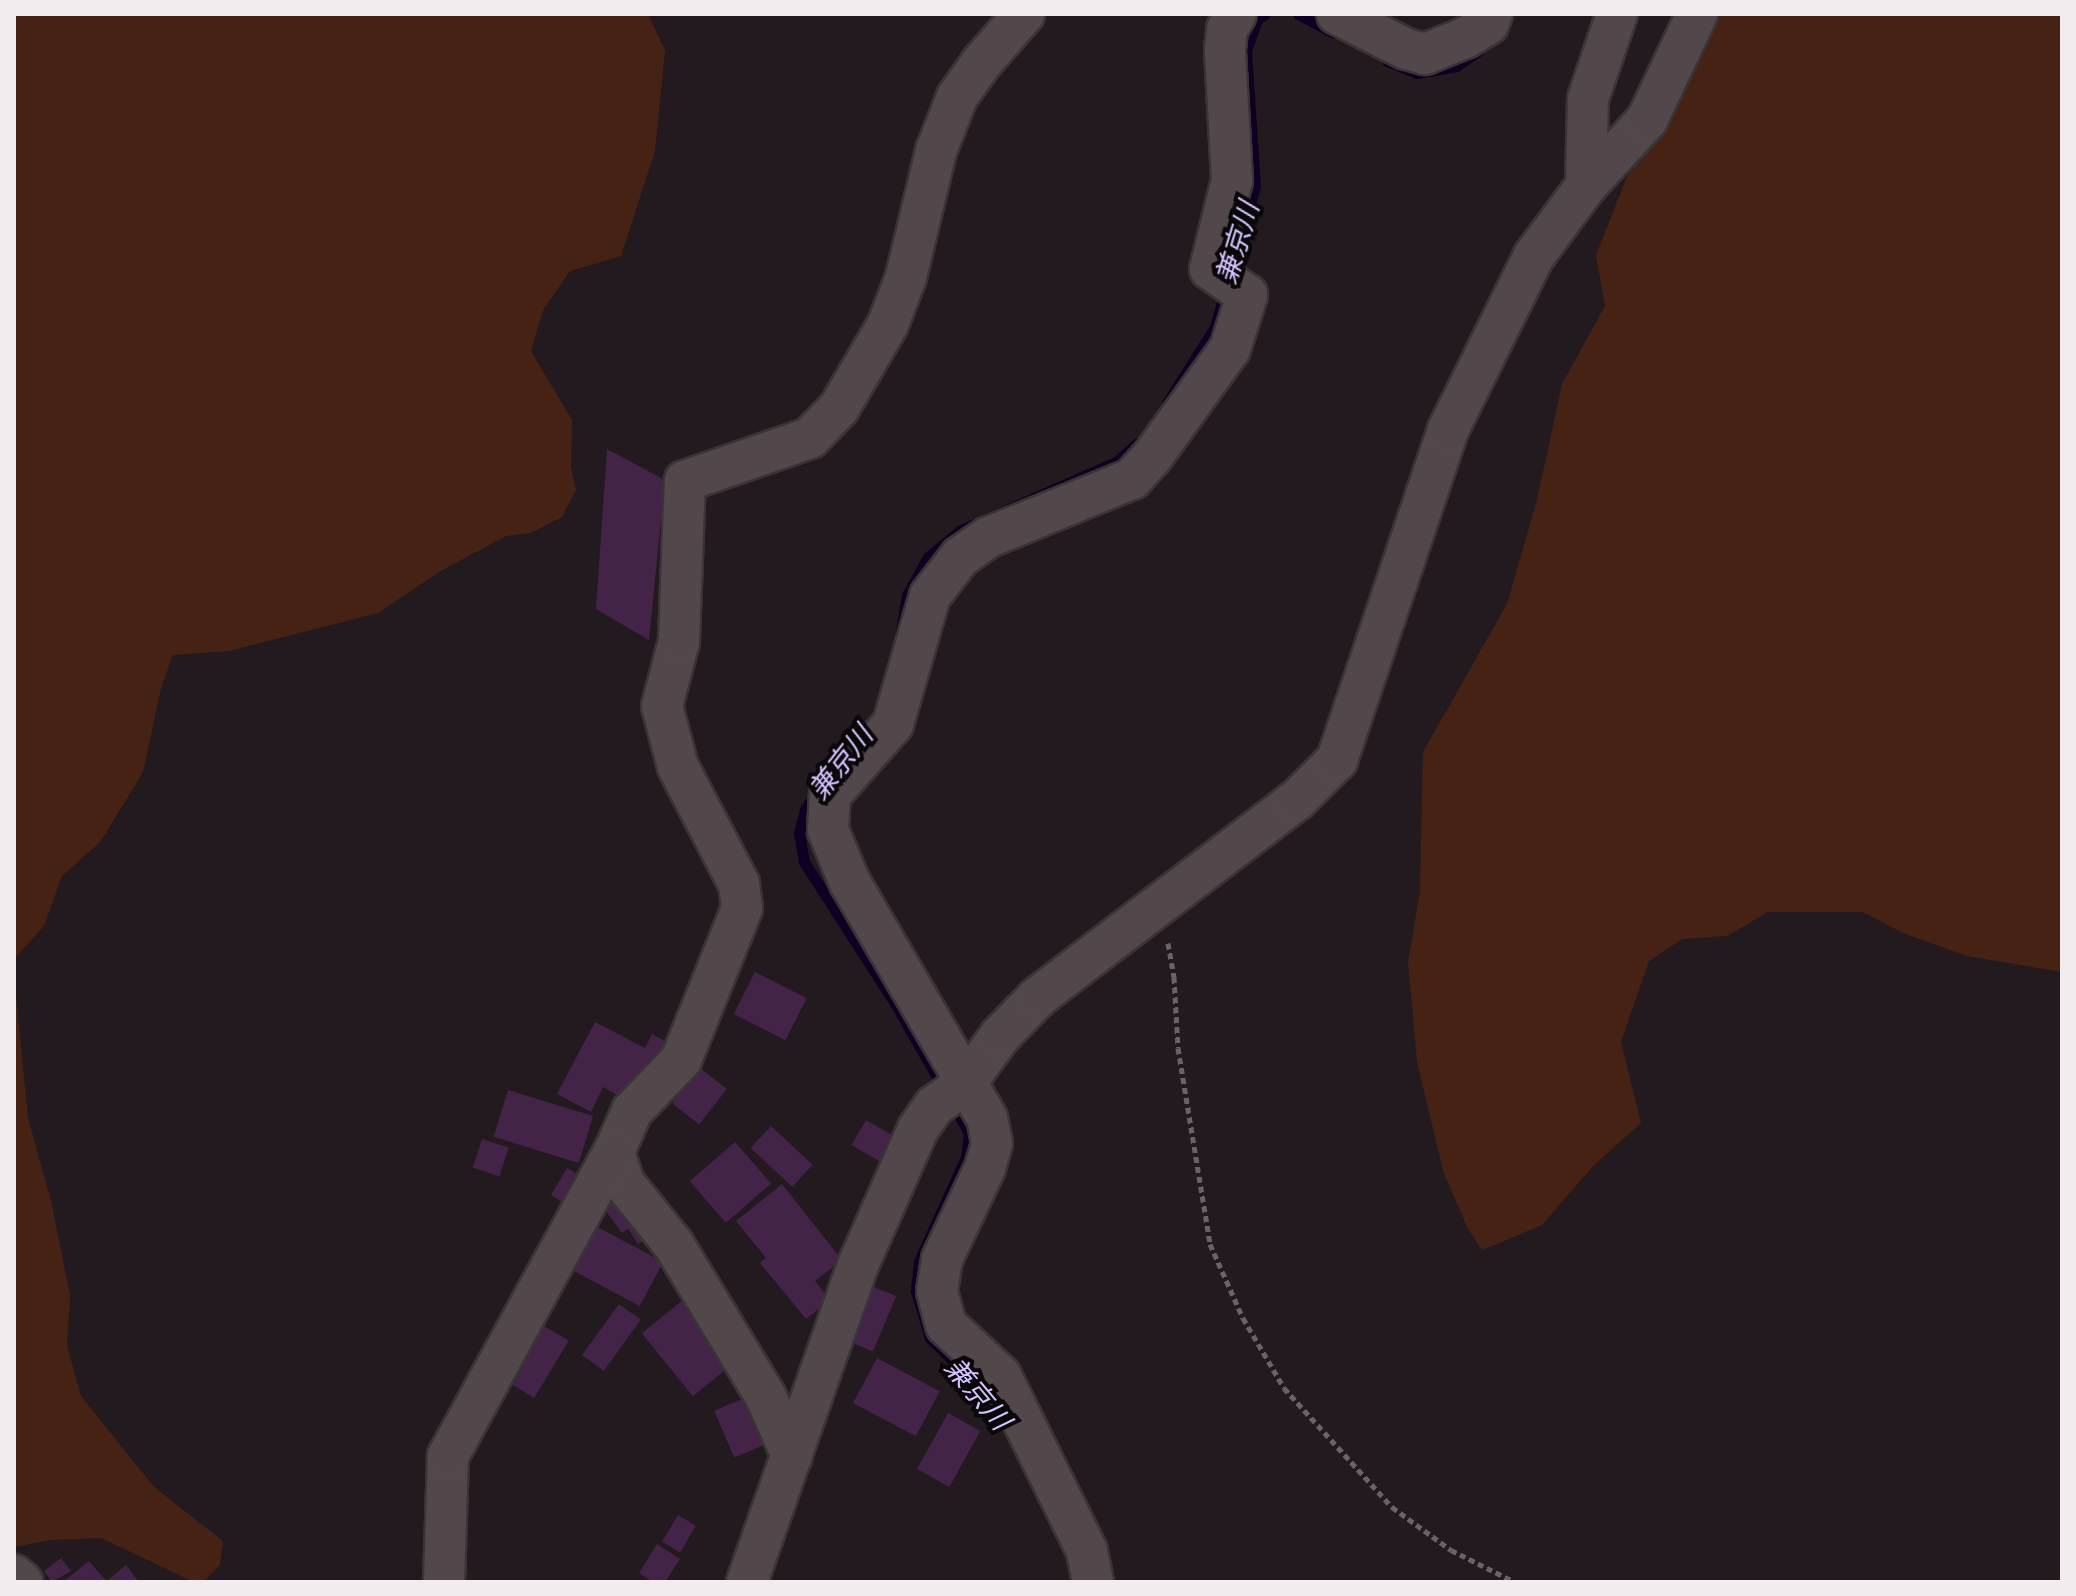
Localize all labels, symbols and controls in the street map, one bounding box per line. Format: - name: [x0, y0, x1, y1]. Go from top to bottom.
- water label: 兼京川: [1210, 198, 1266, 288]
- water label: 兼京川: [802, 720, 880, 806]
- water label: 兼京川: [937, 1351, 1017, 1437]

